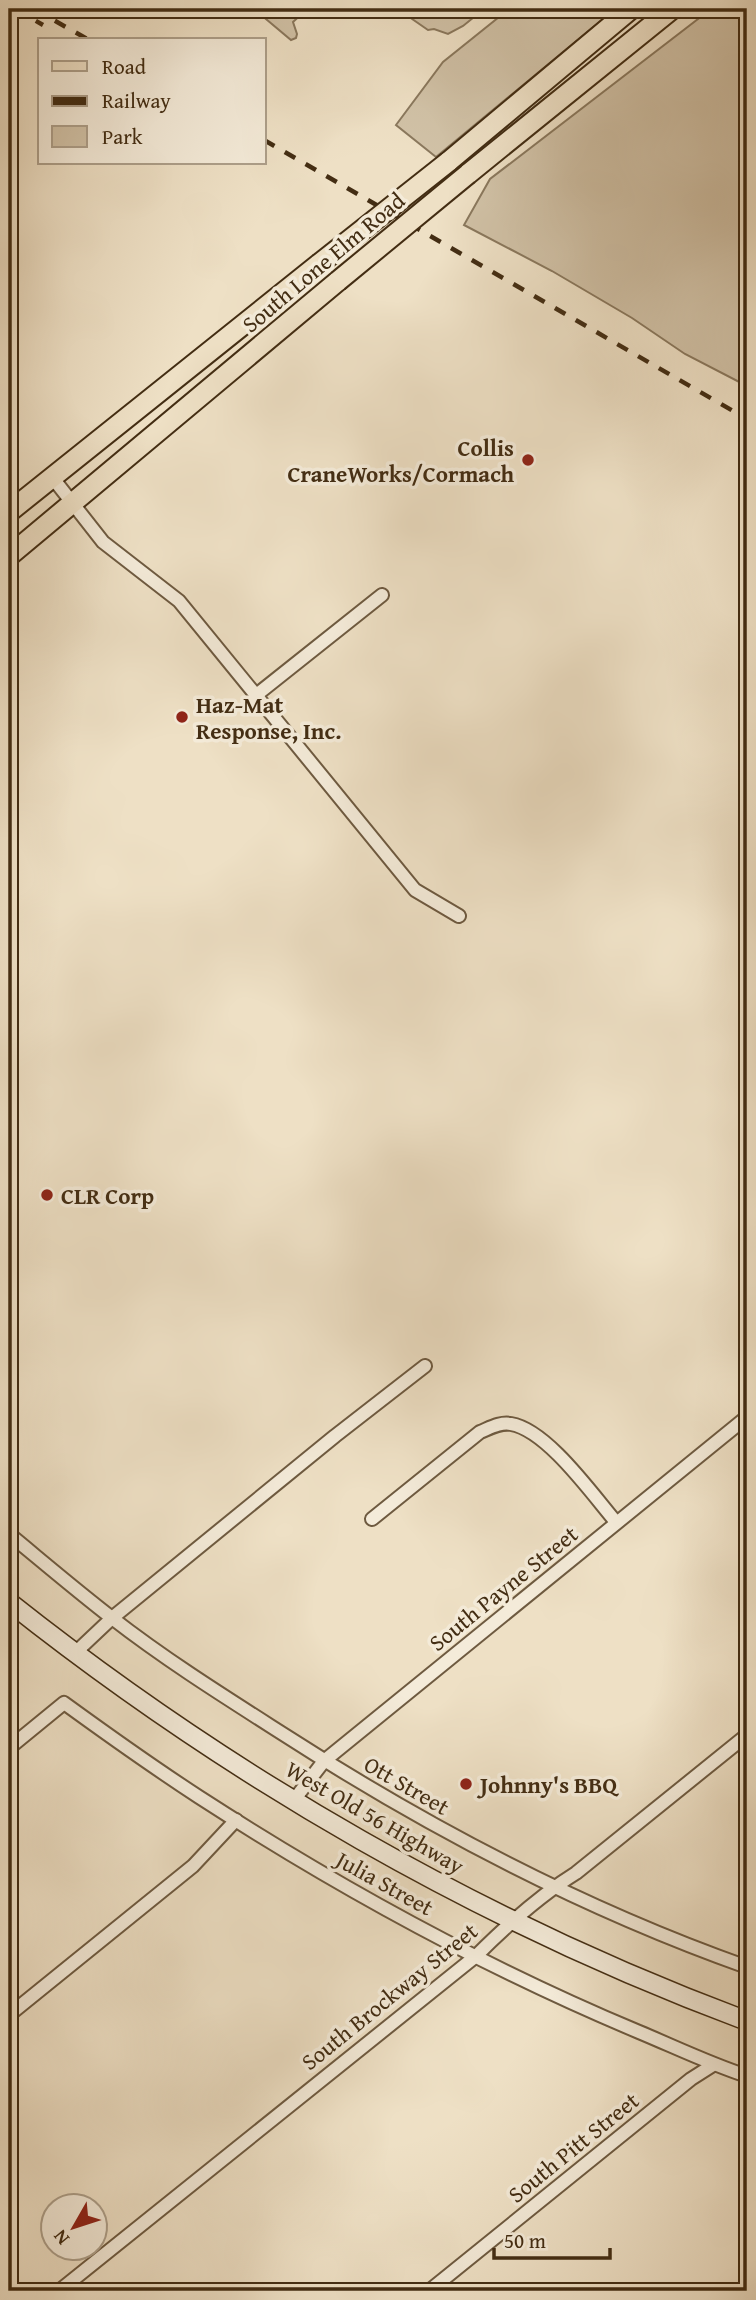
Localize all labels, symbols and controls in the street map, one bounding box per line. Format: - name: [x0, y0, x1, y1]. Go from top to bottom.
- legend: [38, 38, 266, 164]
- text: Road: [102, 51, 147, 82]
- text: Railway: [102, 85, 171, 116]
- text: Park: [102, 121, 143, 152]
- street label: South Lone Elm Road: [235, 184, 412, 340]
- place label: Collis CraneWorks/Cormach: [287, 431, 514, 490]
- marker: Collis CraneWorks/Cormach: [520, 452, 536, 468]
- place label: Haz-Mat Response, Inc.: [196, 688, 342, 747]
- marker: Haz-Mat Response, Inc.: [174, 709, 190, 725]
- place label: CLR Corp: [61, 1179, 154, 1212]
- marker: CLR Corp: [39, 1187, 55, 1203]
- street label: South Payne Street: [421, 1518, 585, 1658]
- street label: Ott Street: [358, 1747, 456, 1823]
- street label: West Old 56 Highway: [280, 1752, 471, 1882]
- place label: Johnny's BBQ: [476, 1768, 620, 1801]
- marker: Johnny's BBQ: [458, 1776, 474, 1792]
- street label: Julia Street: [328, 1841, 440, 1923]
- street label: South Brockway Street: [294, 1914, 484, 2078]
- street label: South Pitt Street: [501, 2084, 645, 2210]
- north arrow: [38, 2192, 108, 2262]
- scale bar: [494, 2216, 609, 2260]
- text: N: [46, 2224, 76, 2251]
- text: 50 m: [504, 2225, 546, 2256]

